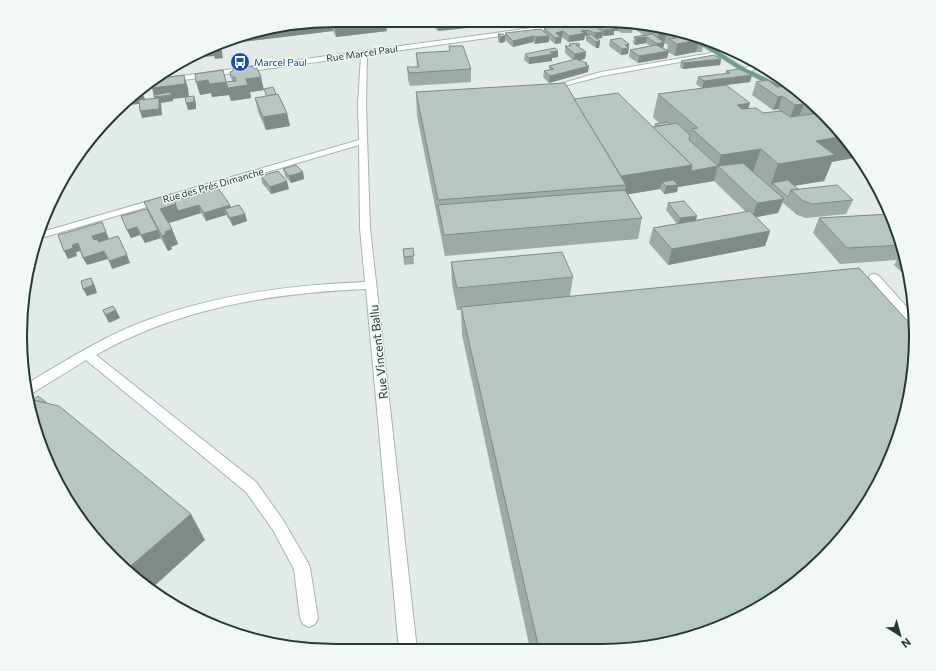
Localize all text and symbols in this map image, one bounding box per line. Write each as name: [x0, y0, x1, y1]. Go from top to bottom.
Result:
street label: Rue Marcel Paul: [325, 42, 399, 64]
bus stop icon: Marcel Paul: [229, 51, 251, 73]
place label: Marcel Paul: [254, 56, 307, 68]
street label: Rue des Prés Dimanche: [161, 165, 265, 205]
street label: Rue Vincent Ballu: [366, 304, 390, 400]
north arrow: [880, 615, 920, 655]
text: N: [899, 636, 914, 651]

